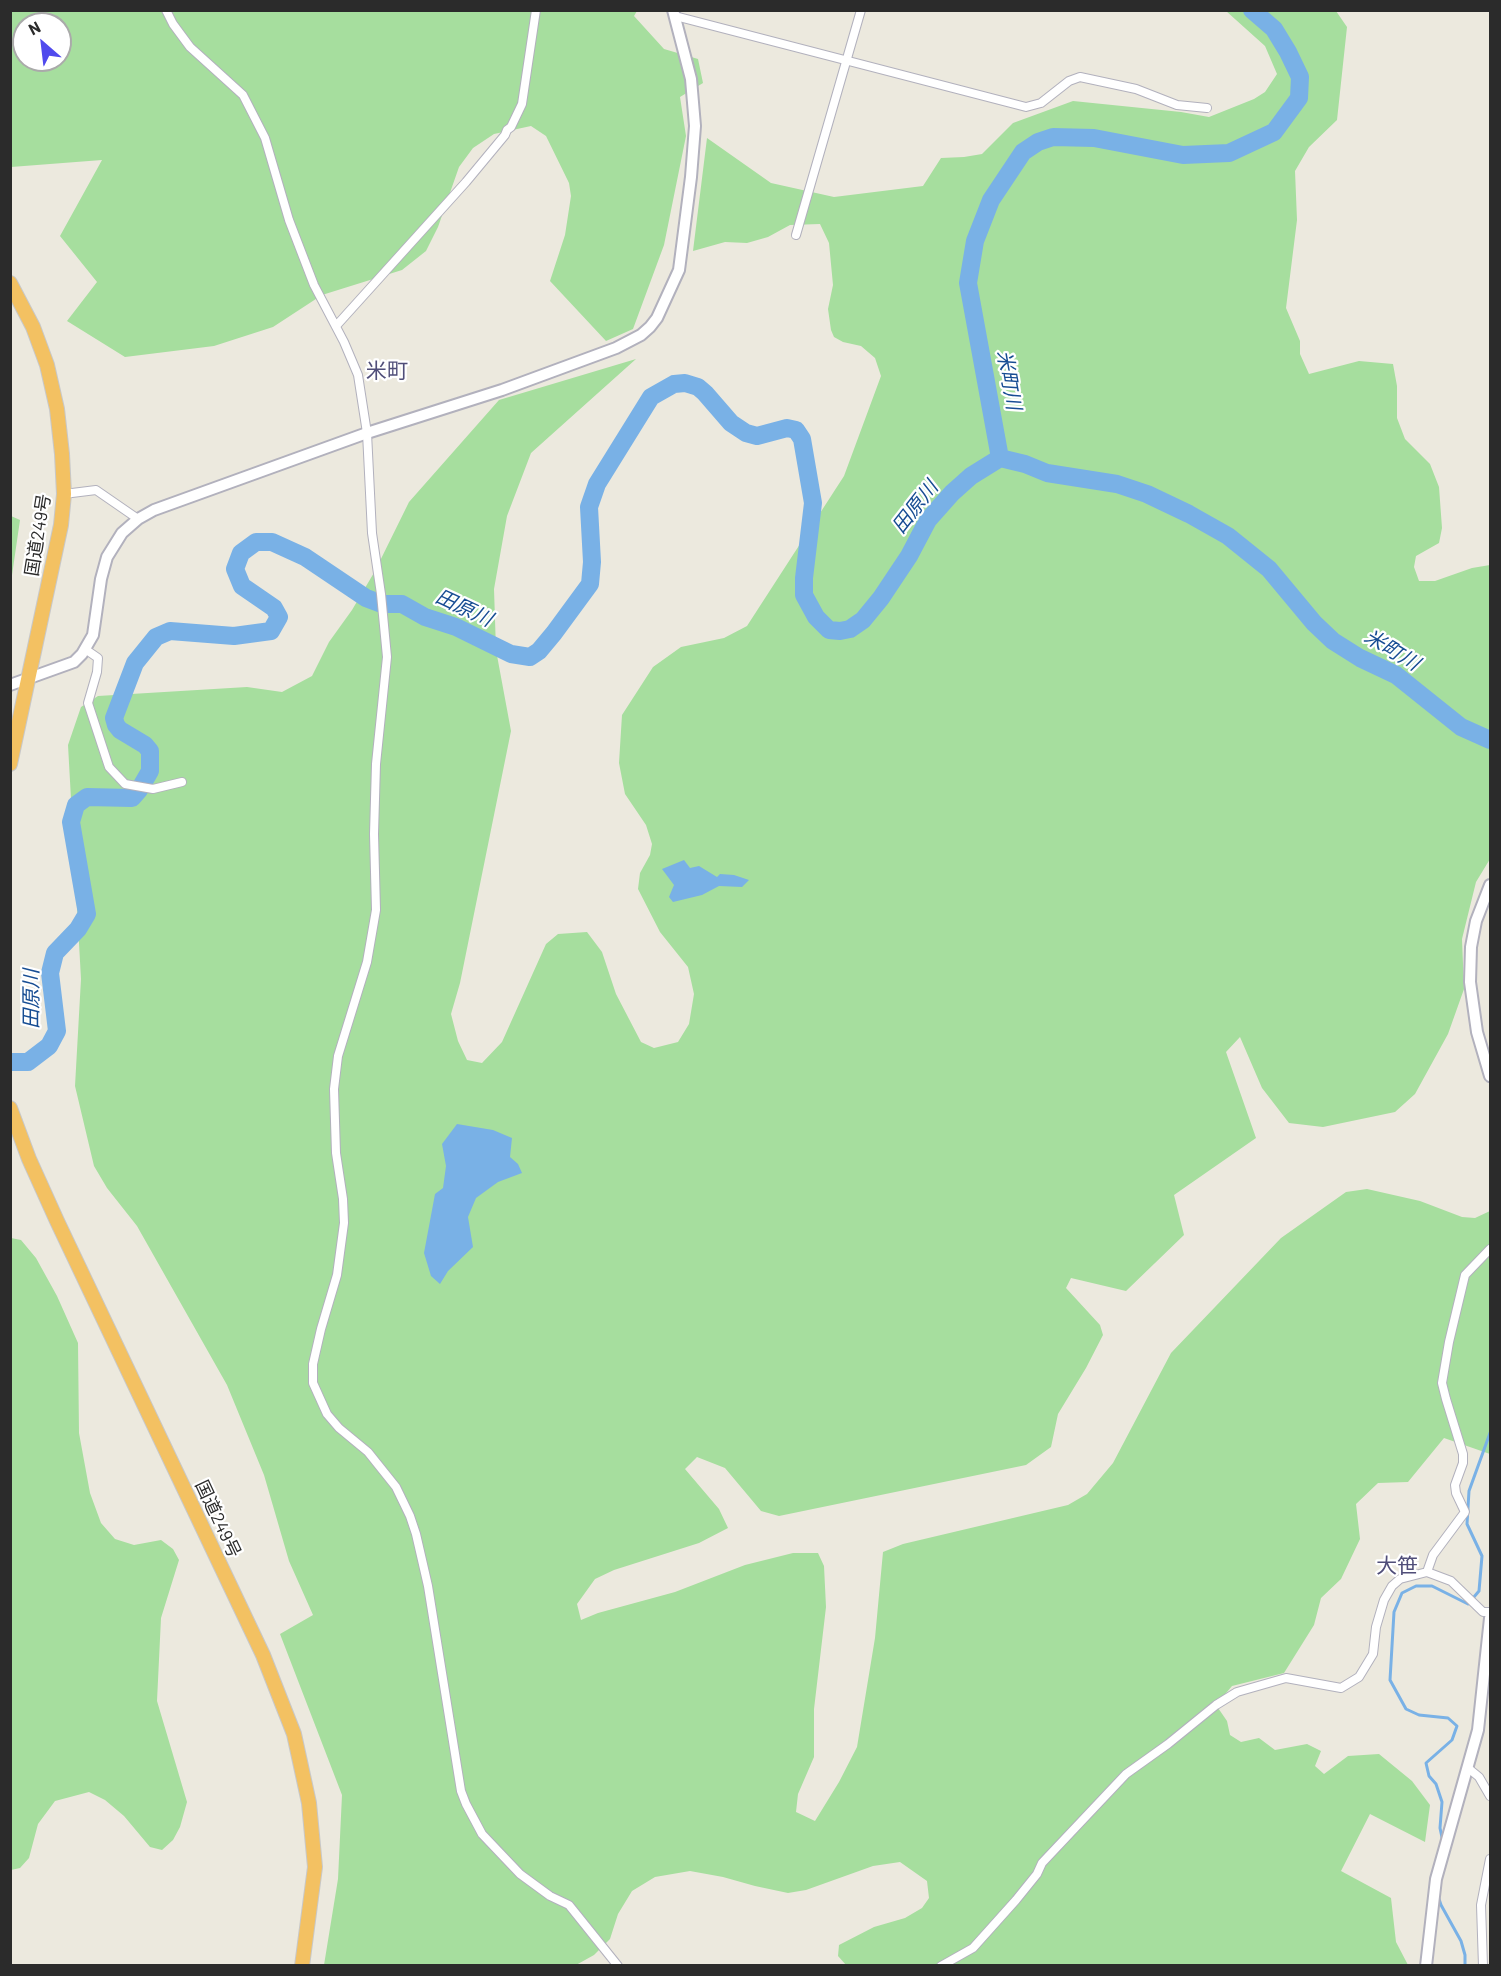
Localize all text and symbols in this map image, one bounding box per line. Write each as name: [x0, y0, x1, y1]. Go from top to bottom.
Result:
north arrow: [12, 12, 72, 72]
text: N: [25, 17, 43, 38]
water label: 米町川: [992, 348, 1026, 412]
district label: 米町: [366, 358, 408, 384]
water label: 田原川: [887, 476, 943, 538]
street label: 国道249号: [21, 492, 55, 578]
water label: 田原川: [432, 584, 496, 632]
water label: 米町川: [1360, 624, 1424, 676]
water label: 田原川: [19, 969, 43, 1029]
street label: 国道249号: [191, 1477, 245, 1561]
district label: 大笹: [1376, 1553, 1418, 1579]

